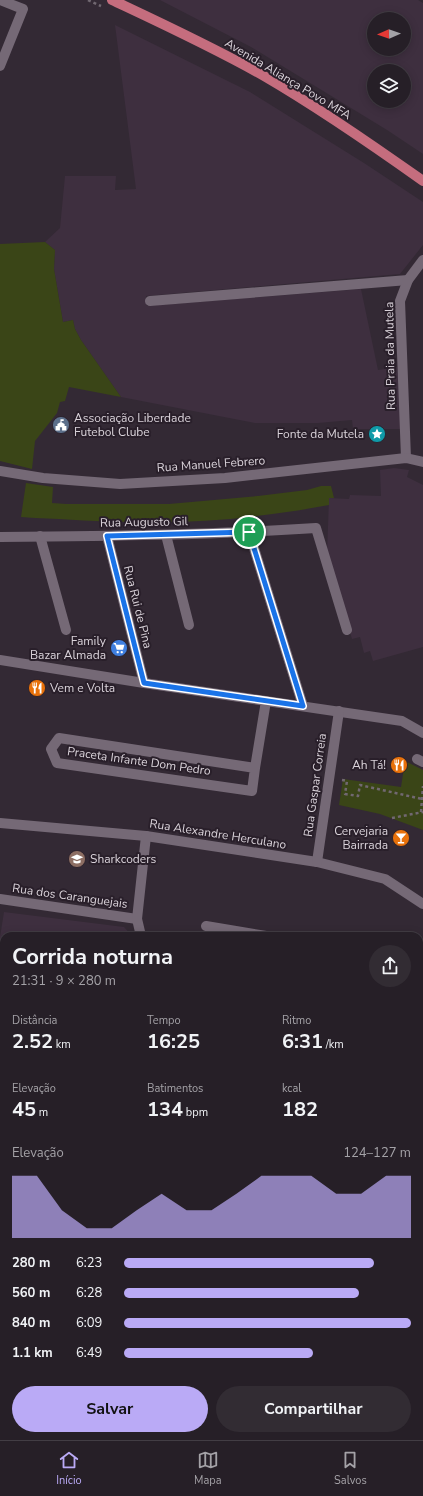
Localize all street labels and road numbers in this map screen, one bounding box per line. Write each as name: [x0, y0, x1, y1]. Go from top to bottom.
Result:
street label: Avenida Aliança Povo MFA: [222, 35, 354, 123]
street label: Rua Praia da Mutela: [381, 302, 399, 410]
street label: Rua Manuel Febrero: [156, 452, 266, 476]
street label: Rua Augusto Gil: [100, 513, 189, 531]
street label: Rua Rui de Pina: [120, 564, 156, 650]
street label: Rua Gaspar Correia: [300, 732, 330, 838]
street label: Praceta Infante Dom Pedro: [66, 743, 212, 779]
street label: Rua Alexandre Herculano: [148, 815, 288, 853]
street label: Rua dos Caranguejais: [11, 880, 129, 912]

